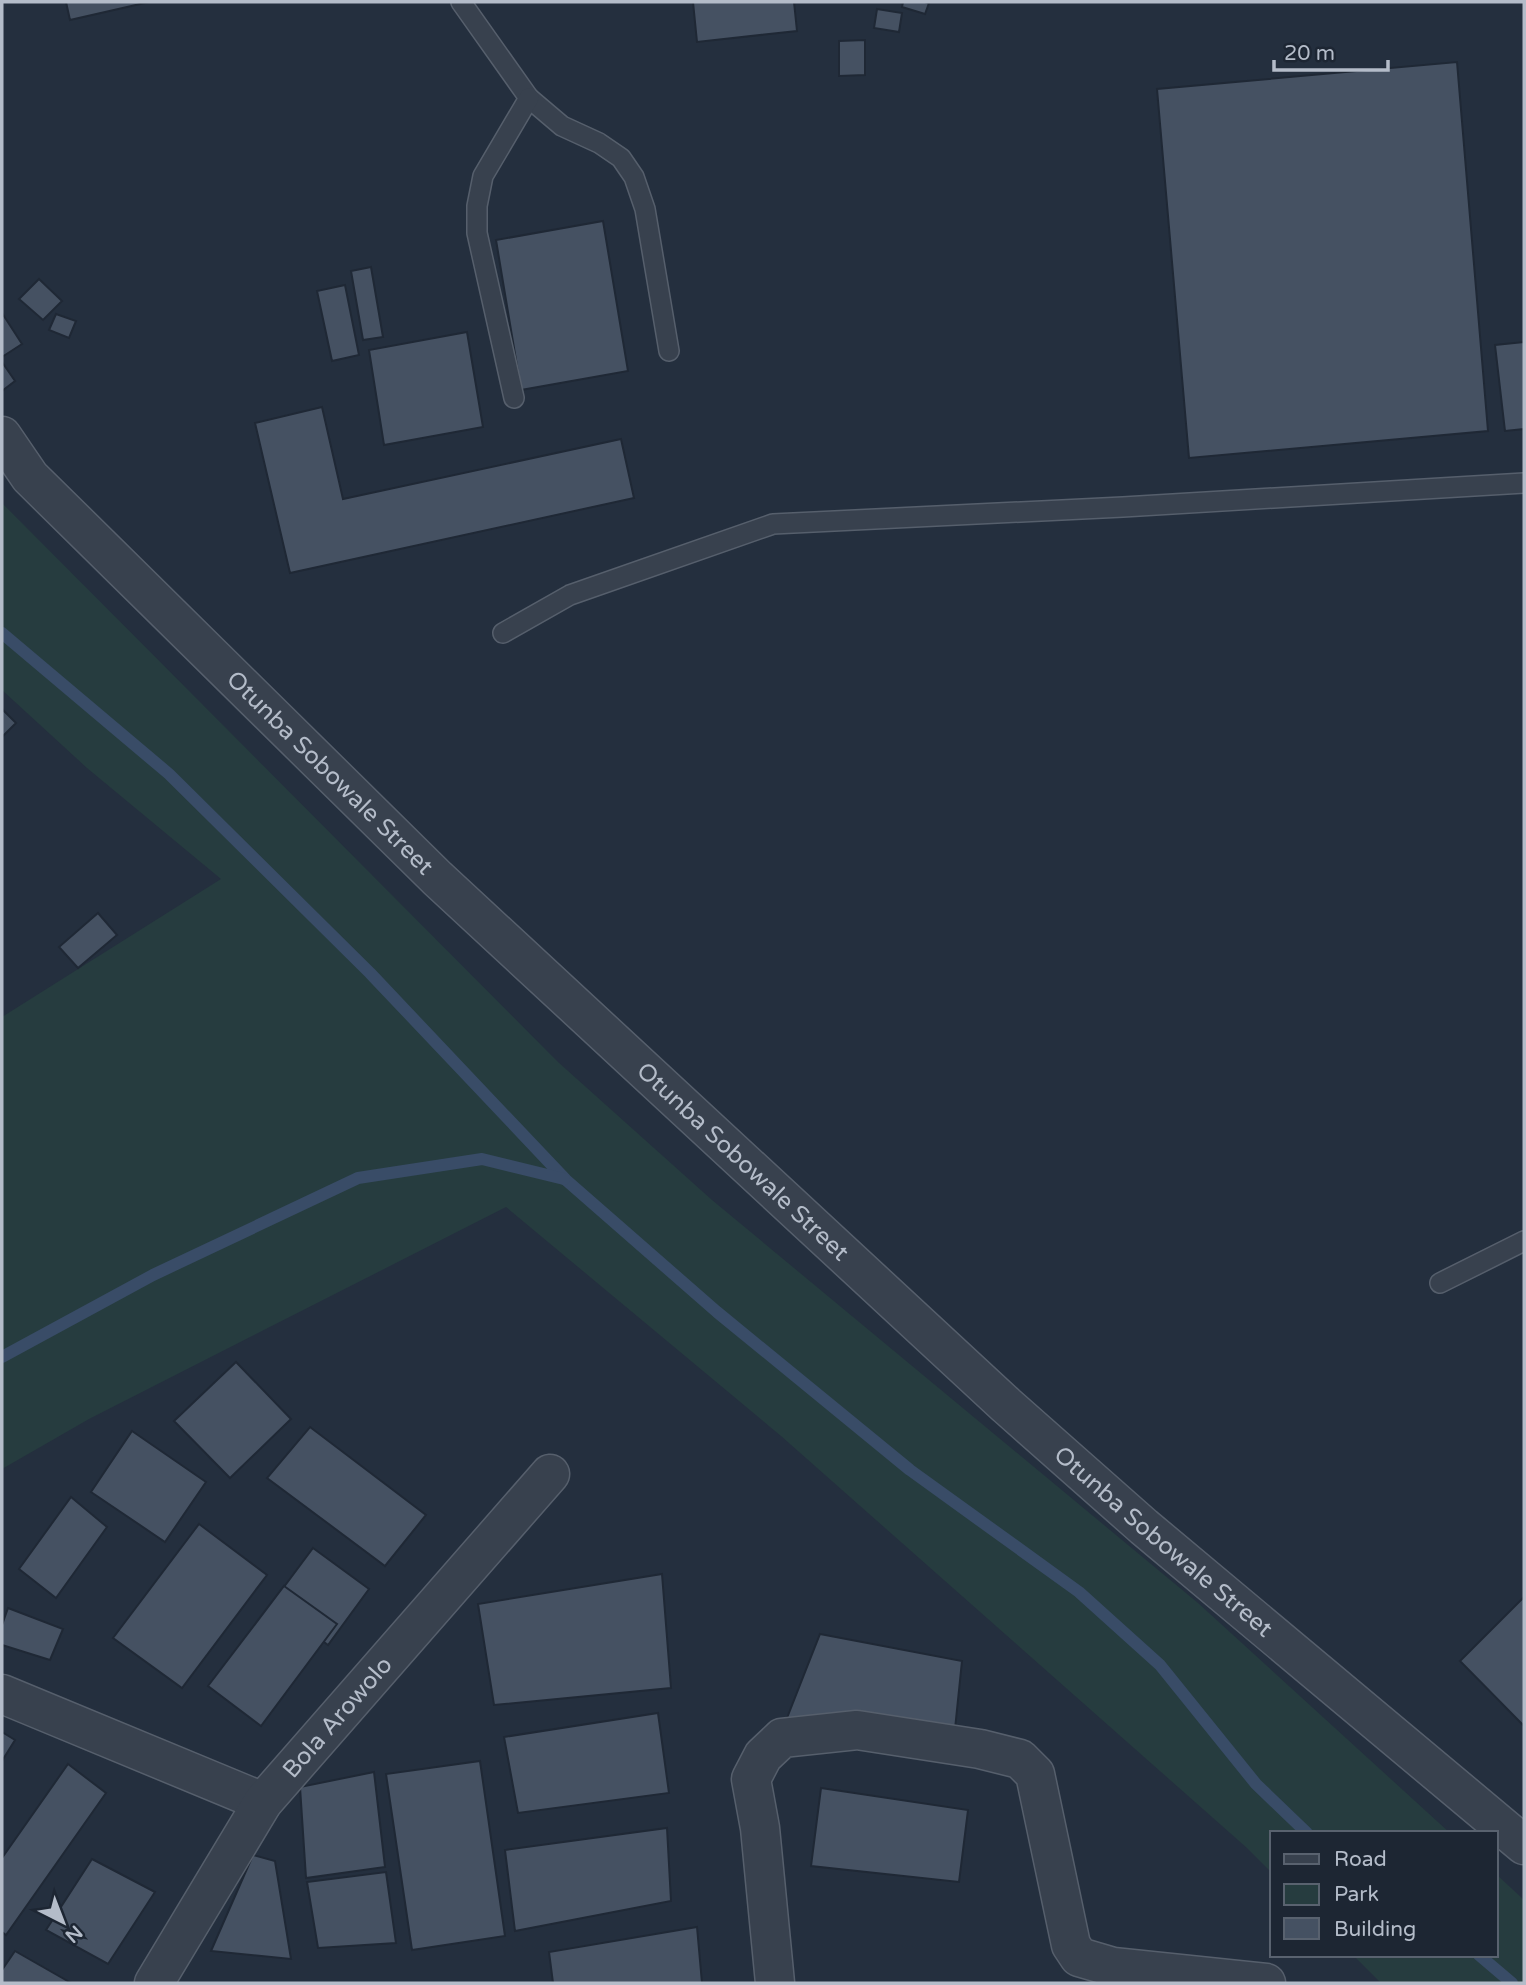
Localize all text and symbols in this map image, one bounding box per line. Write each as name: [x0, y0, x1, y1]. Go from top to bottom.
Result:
scale bar: [1274, 28, 1388, 72]
text: 20 m: [1284, 41, 1335, 66]
street label: Otunba Sobowale Street: [221, 665, 440, 881]
street label: Otunba Sobowale Street: [631, 1056, 855, 1267]
street label: Otunba Sobowale Street: [1048, 1440, 1279, 1643]
street label: Bola Arowolo: [276, 1650, 398, 1784]
legend: [1270, 1831, 1498, 1957]
text: Road: [1334, 1847, 1387, 1872]
text: Park: [1334, 1882, 1379, 1907]
north arrow: [28, 1887, 98, 1957]
text: Building: [1334, 1917, 1416, 1942]
text: N: [61, 1921, 87, 1947]

